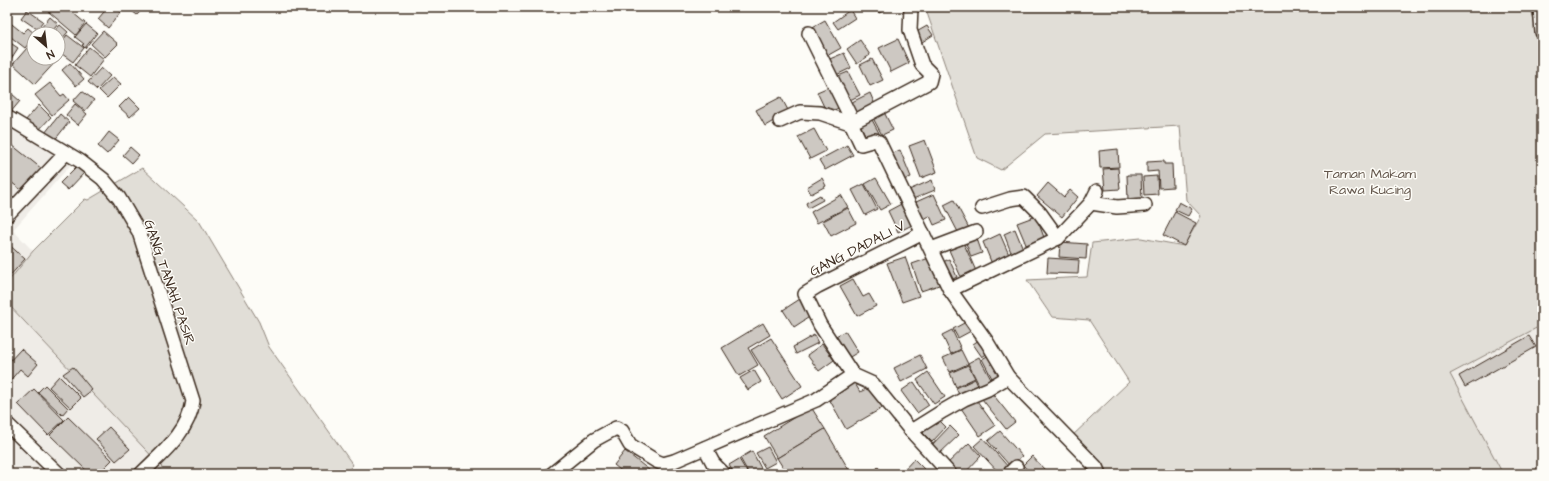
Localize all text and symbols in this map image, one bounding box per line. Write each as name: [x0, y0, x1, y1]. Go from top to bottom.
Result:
north arrow: [26, 26, 66, 66]
text: N: [44, 46, 57, 63]
park label: Taman Makam Rawa Kucing: [1324, 164, 1416, 200]
street label: GANG DADALI V: [806, 216, 909, 282]
street label: GANG TANAH PASIR: [138, 217, 200, 348]

